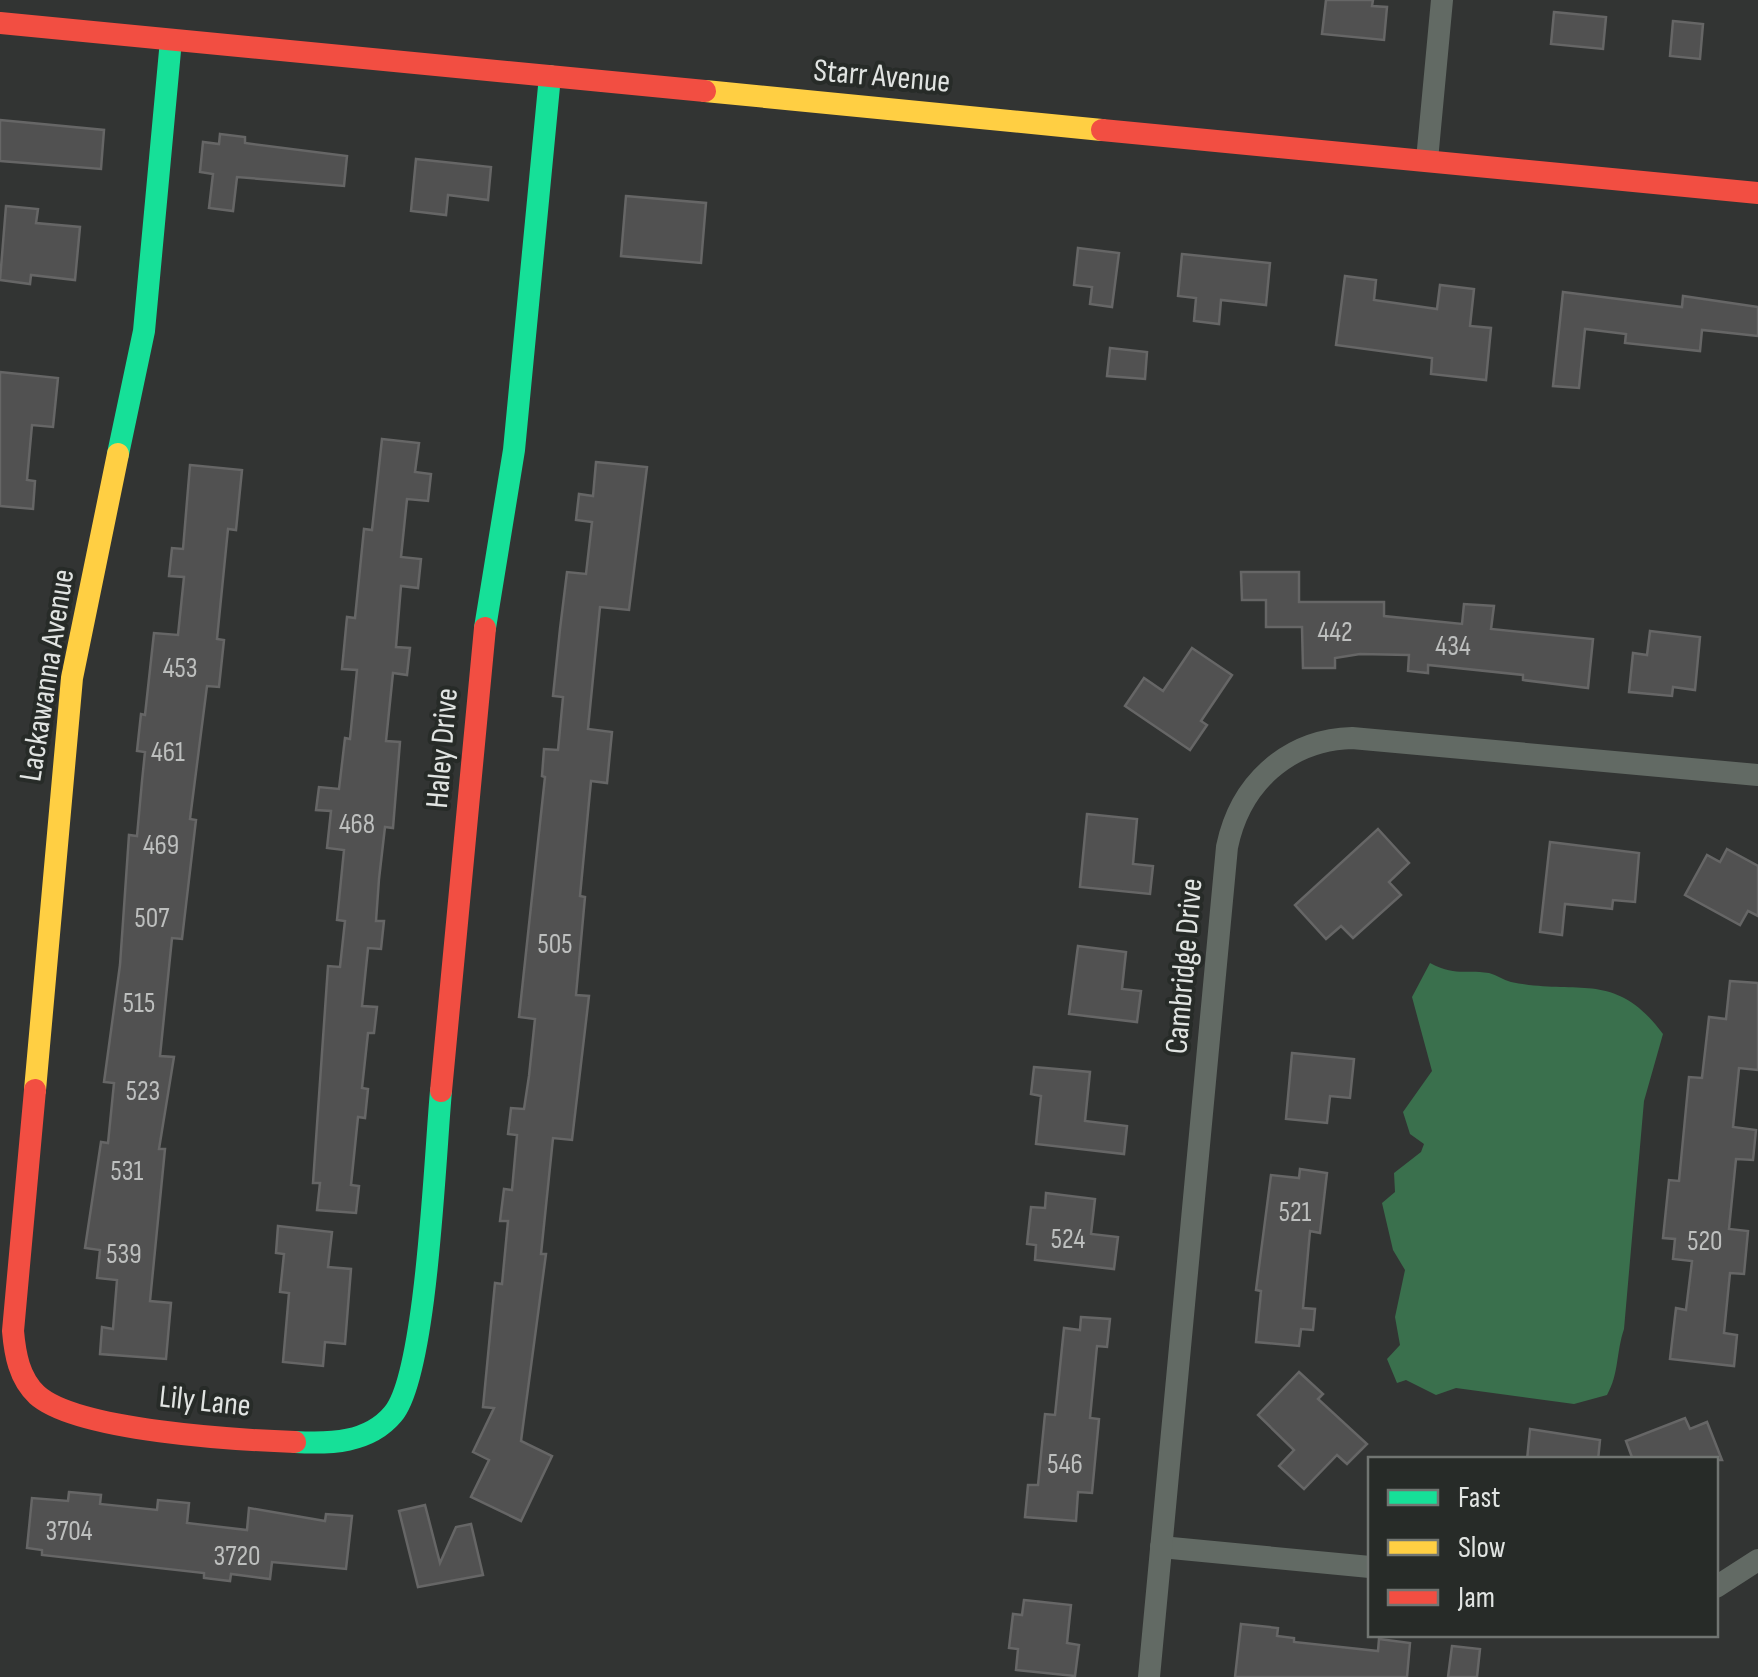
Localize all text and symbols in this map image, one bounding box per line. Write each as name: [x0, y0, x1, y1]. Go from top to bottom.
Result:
street label: Starr Avenue: [812, 51, 952, 102]
street label: Lackawanna Avenue: [11, 566, 83, 784]
house number: 442: [1317, 616, 1353, 649]
house number: 434: [1435, 630, 1471, 663]
house number: 453: [163, 652, 197, 685]
street label: Haley Drive: [418, 686, 467, 810]
house number: 461: [151, 736, 185, 769]
house number: 468: [339, 808, 375, 841]
house number: 469: [143, 829, 179, 862]
street label: Cambridge Drive: [1157, 877, 1212, 1056]
house number: 507: [135, 902, 169, 935]
house number: 505: [538, 928, 572, 961]
house number: 515: [123, 987, 155, 1020]
house number: 523: [126, 1075, 160, 1108]
house number: 531: [111, 1155, 144, 1188]
house number: 521: [1279, 1196, 1312, 1229]
house number: 524: [1051, 1223, 1085, 1256]
house number: 520: [1687, 1225, 1723, 1258]
house number: 539: [106, 1238, 142, 1271]
street label: Lily Lane: [157, 1377, 253, 1426]
house number: 546: [1047, 1448, 1083, 1481]
legend: [1368, 1457, 1718, 1637]
text: Fast: [1458, 1480, 1500, 1516]
house number: 3704: [45, 1515, 93, 1548]
text: Slow: [1458, 1530, 1506, 1566]
house number: 3720: [214, 1540, 260, 1573]
text: Jam: [1457, 1580, 1495, 1616]

